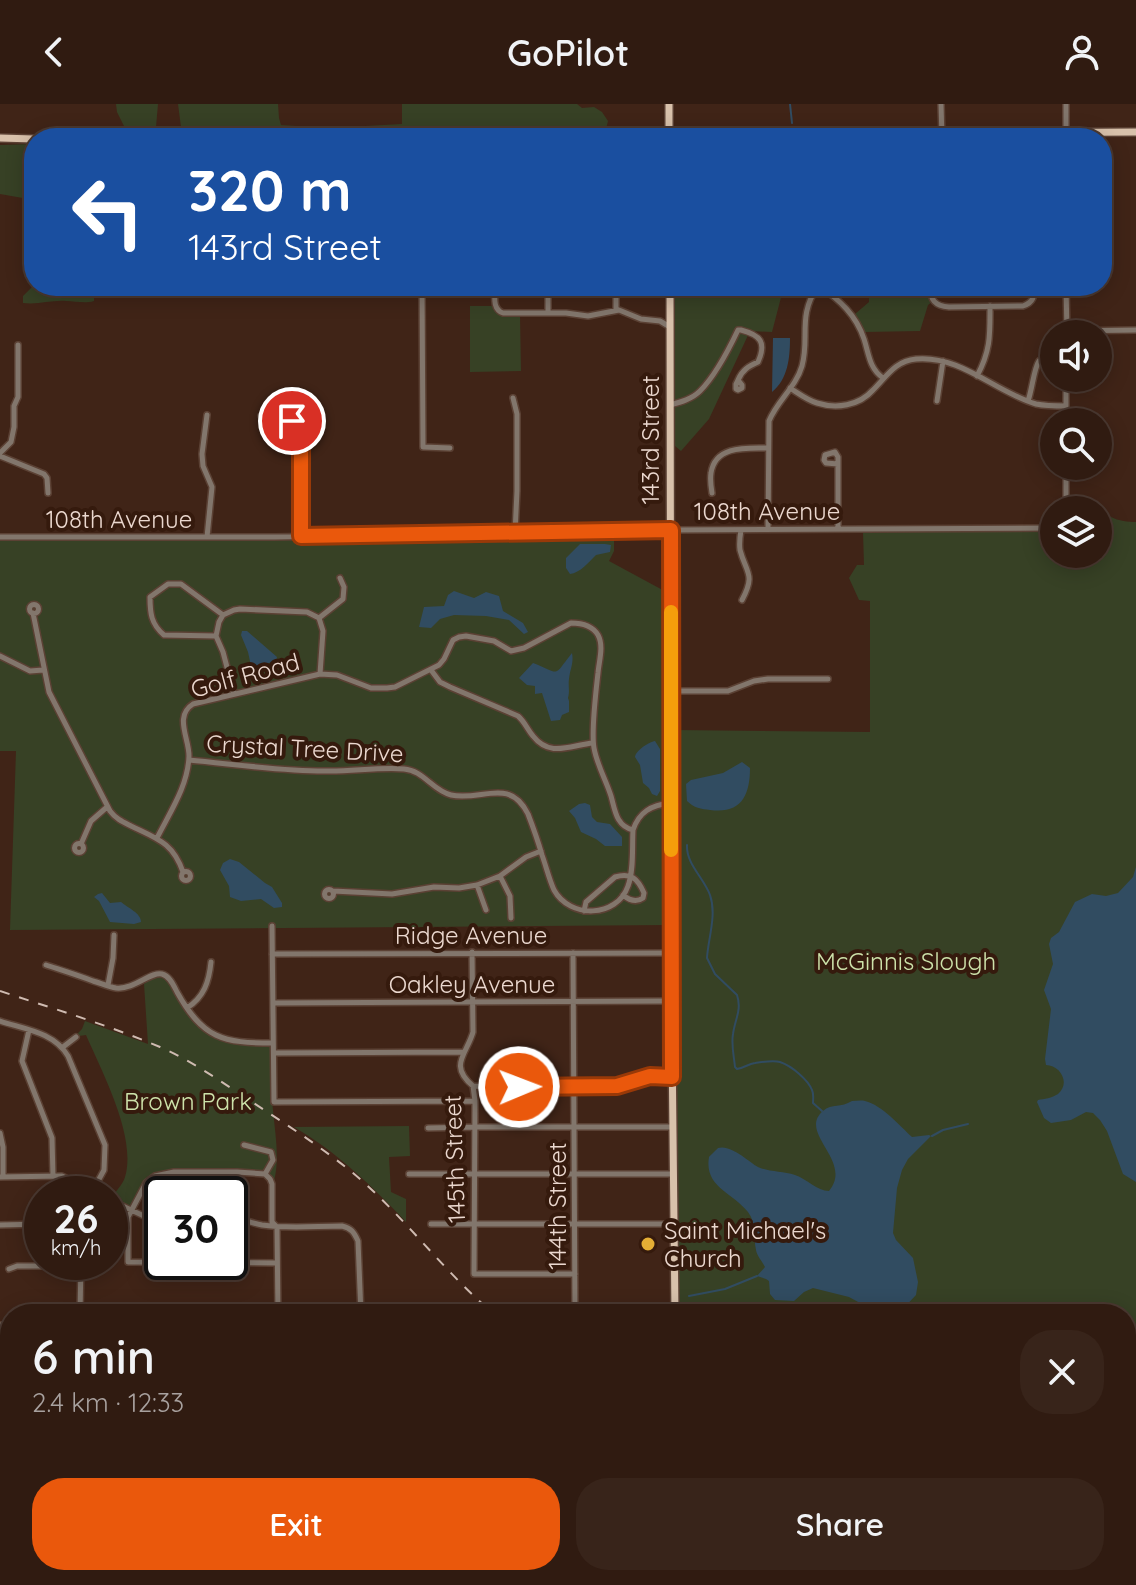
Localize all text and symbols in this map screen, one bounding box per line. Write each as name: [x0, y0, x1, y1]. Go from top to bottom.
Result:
icon: back: [32, 30, 76, 74]
text: GoPilot: [507, 30, 629, 75]
icon: person: [1060, 30, 1104, 74]
text: 320 m: [188, 155, 352, 225]
icon: left: [56, 160, 160, 264]
text: 143rd Street: [188, 224, 382, 269]
map controls: [1040, 320, 1112, 568]
button: sound: [1040, 320, 1112, 392]
street label: 143rd Street: [635, 375, 665, 505]
pin: [258, 387, 326, 455]
icon: arrive: [270, 399, 314, 443]
button: search: [1040, 408, 1112, 480]
street label: 108th Avenue: [694, 496, 840, 526]
button: layers: [1040, 496, 1112, 568]
street label: 108th Avenue: [46, 504, 192, 534]
street label: Golf Road: [187, 646, 303, 704]
street label: Crystal Tree Drive: [206, 728, 404, 768]
street label: Ridge Avenue: [395, 920, 547, 950]
park label: McGinnis Slough: [816, 946, 996, 976]
street label: Oakley Avenue: [389, 969, 555, 999]
position arrow: [477, 1045, 561, 1129]
park label: Brown Park: [124, 1086, 252, 1116]
street label: 145th Street: [437, 1094, 471, 1224]
street label: 144th Street: [542, 1142, 572, 1270]
speed limit sign: 30: [144, 1176, 248, 1280]
text: 26: [54, 1193, 98, 1243]
place label: Saint Michael's Church: [664, 1215, 826, 1273]
text: km/h: [51, 1235, 101, 1260]
marker: Saint Michael's Church: [639, 1235, 657, 1253]
text: 6 min: [32, 1326, 155, 1386]
button: close: [1020, 1330, 1104, 1414]
text: 2.4 km · 12:33: [32, 1386, 184, 1419]
button: Exit: [32, 1478, 560, 1570]
button: Share: [576, 1478, 1104, 1570]

